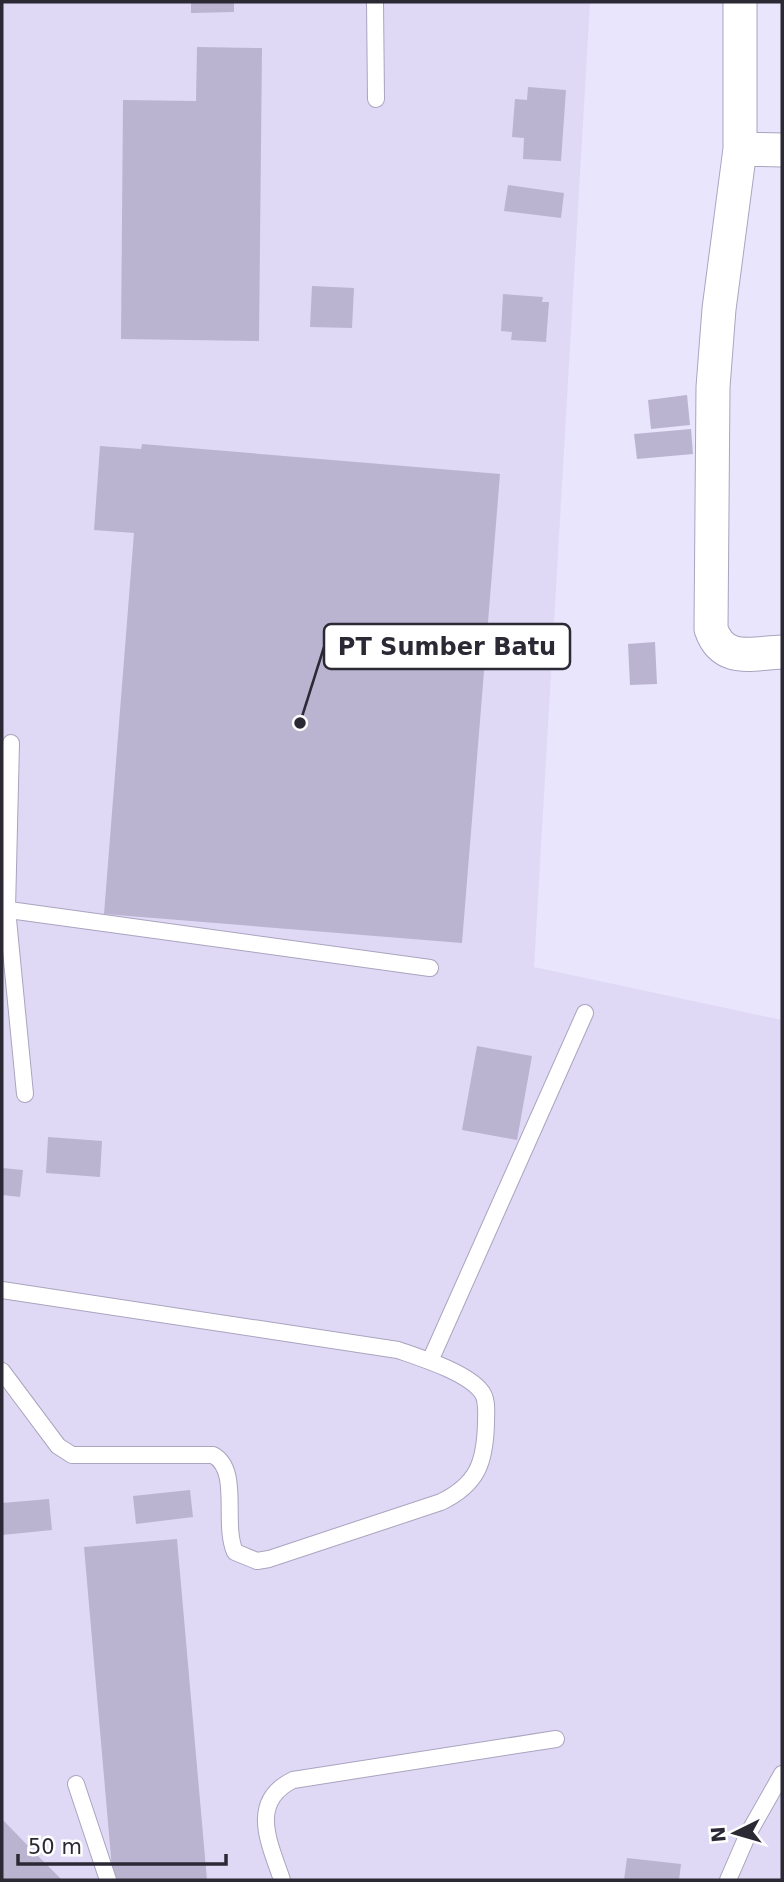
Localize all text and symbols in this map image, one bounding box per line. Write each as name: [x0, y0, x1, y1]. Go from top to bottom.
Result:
callout: PT Sumber Batu: [324, 624, 570, 669]
text: PT Sumber Batu: [338, 633, 556, 661]
north arrow: [700, 1798, 770, 1868]
scale bar: [18, 1822, 226, 1866]
text: N: [706, 1826, 730, 1843]
text: 50 m: [28, 1835, 82, 1859]

